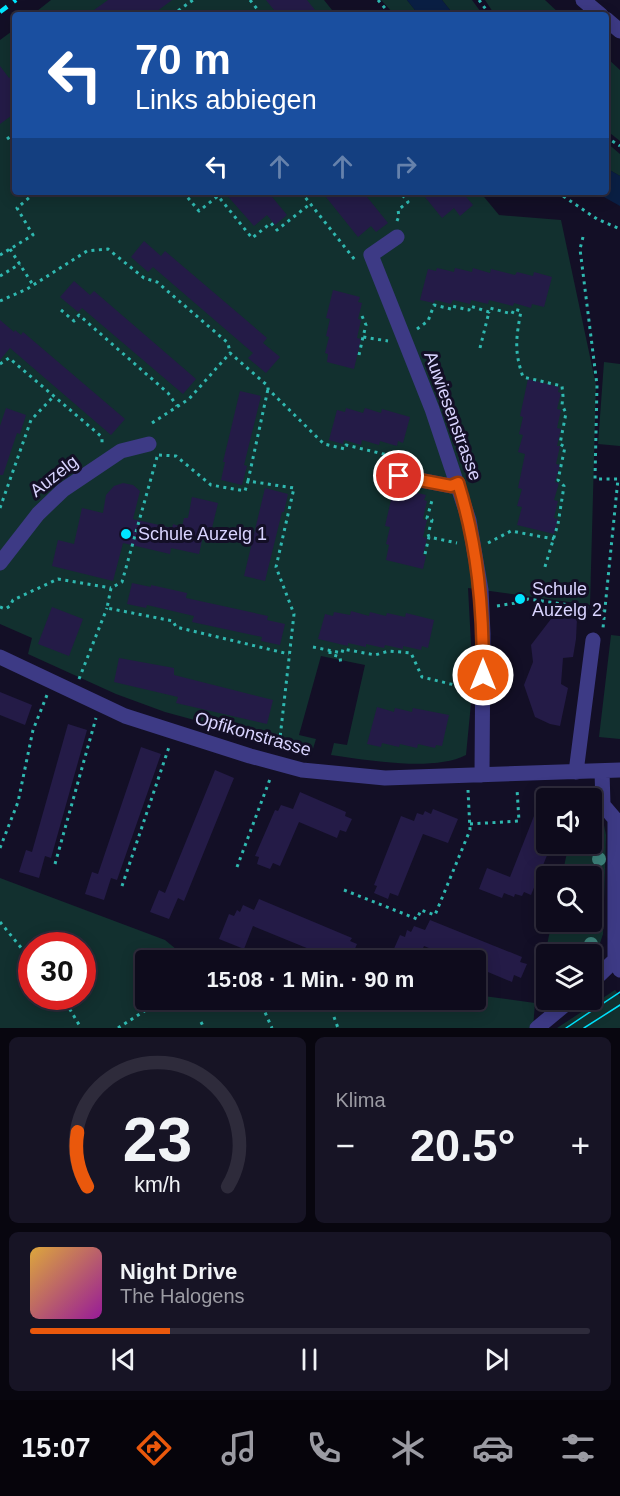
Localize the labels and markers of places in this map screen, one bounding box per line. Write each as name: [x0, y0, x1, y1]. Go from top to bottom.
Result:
pin: [373, 450, 424, 501]
place label: Schule Auzelg 1: [138, 524, 267, 544]
marker: Schule Auzelg 1: [119, 527, 133, 541]
place label: Schule Auzelg 2: [532, 579, 602, 620]
marker: Schule Auzelg 2: [513, 592, 527, 606]

